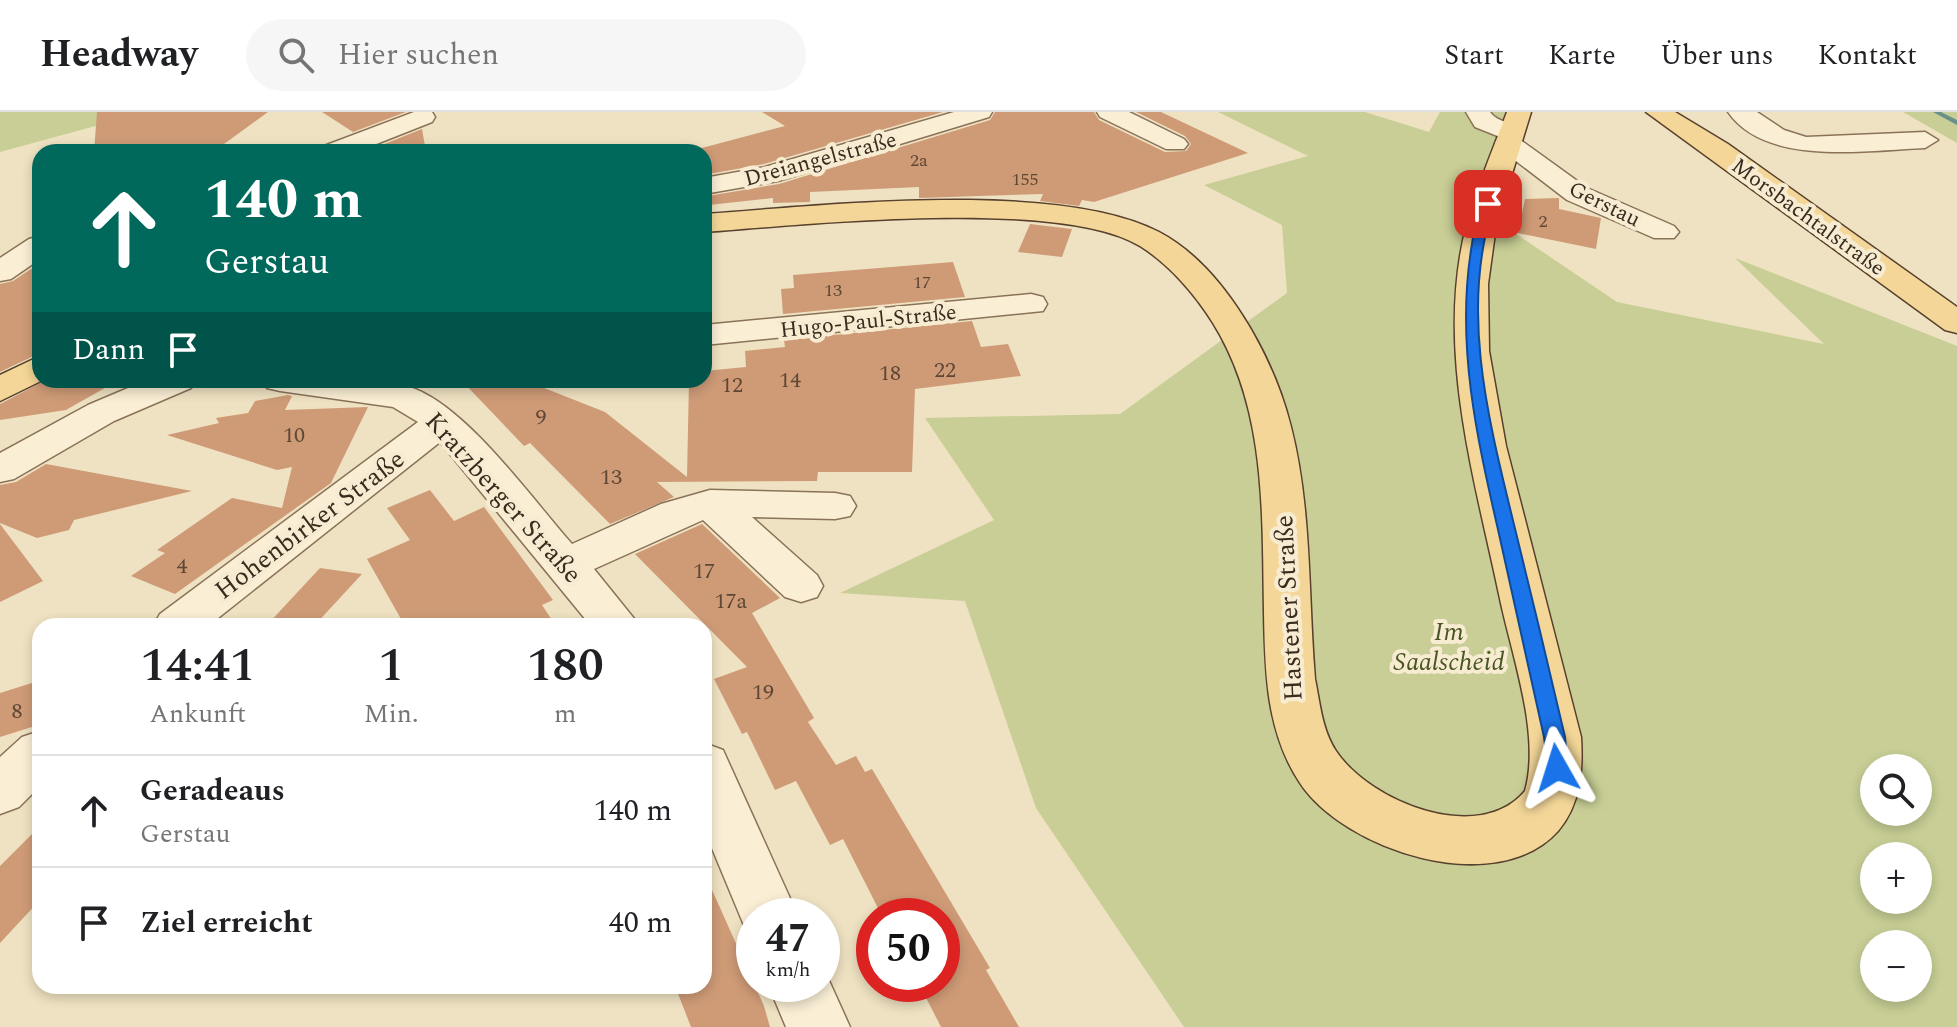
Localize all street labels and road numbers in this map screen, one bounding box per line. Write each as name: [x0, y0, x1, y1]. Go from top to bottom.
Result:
street label: Dreiangelstraße: [740, 123, 900, 196]
street label: Morsbachtalstraße: [1724, 150, 1892, 284]
street label: Gerstau: [1563, 173, 1646, 236]
street label: Hugo-Paul-Straße: [778, 296, 958, 347]
street label: Kratzberger Straße: [415, 403, 592, 593]
street label: Hohenbirker Straße: [206, 440, 413, 610]
street label: Hastener Straße: [1264, 514, 1314, 702]

